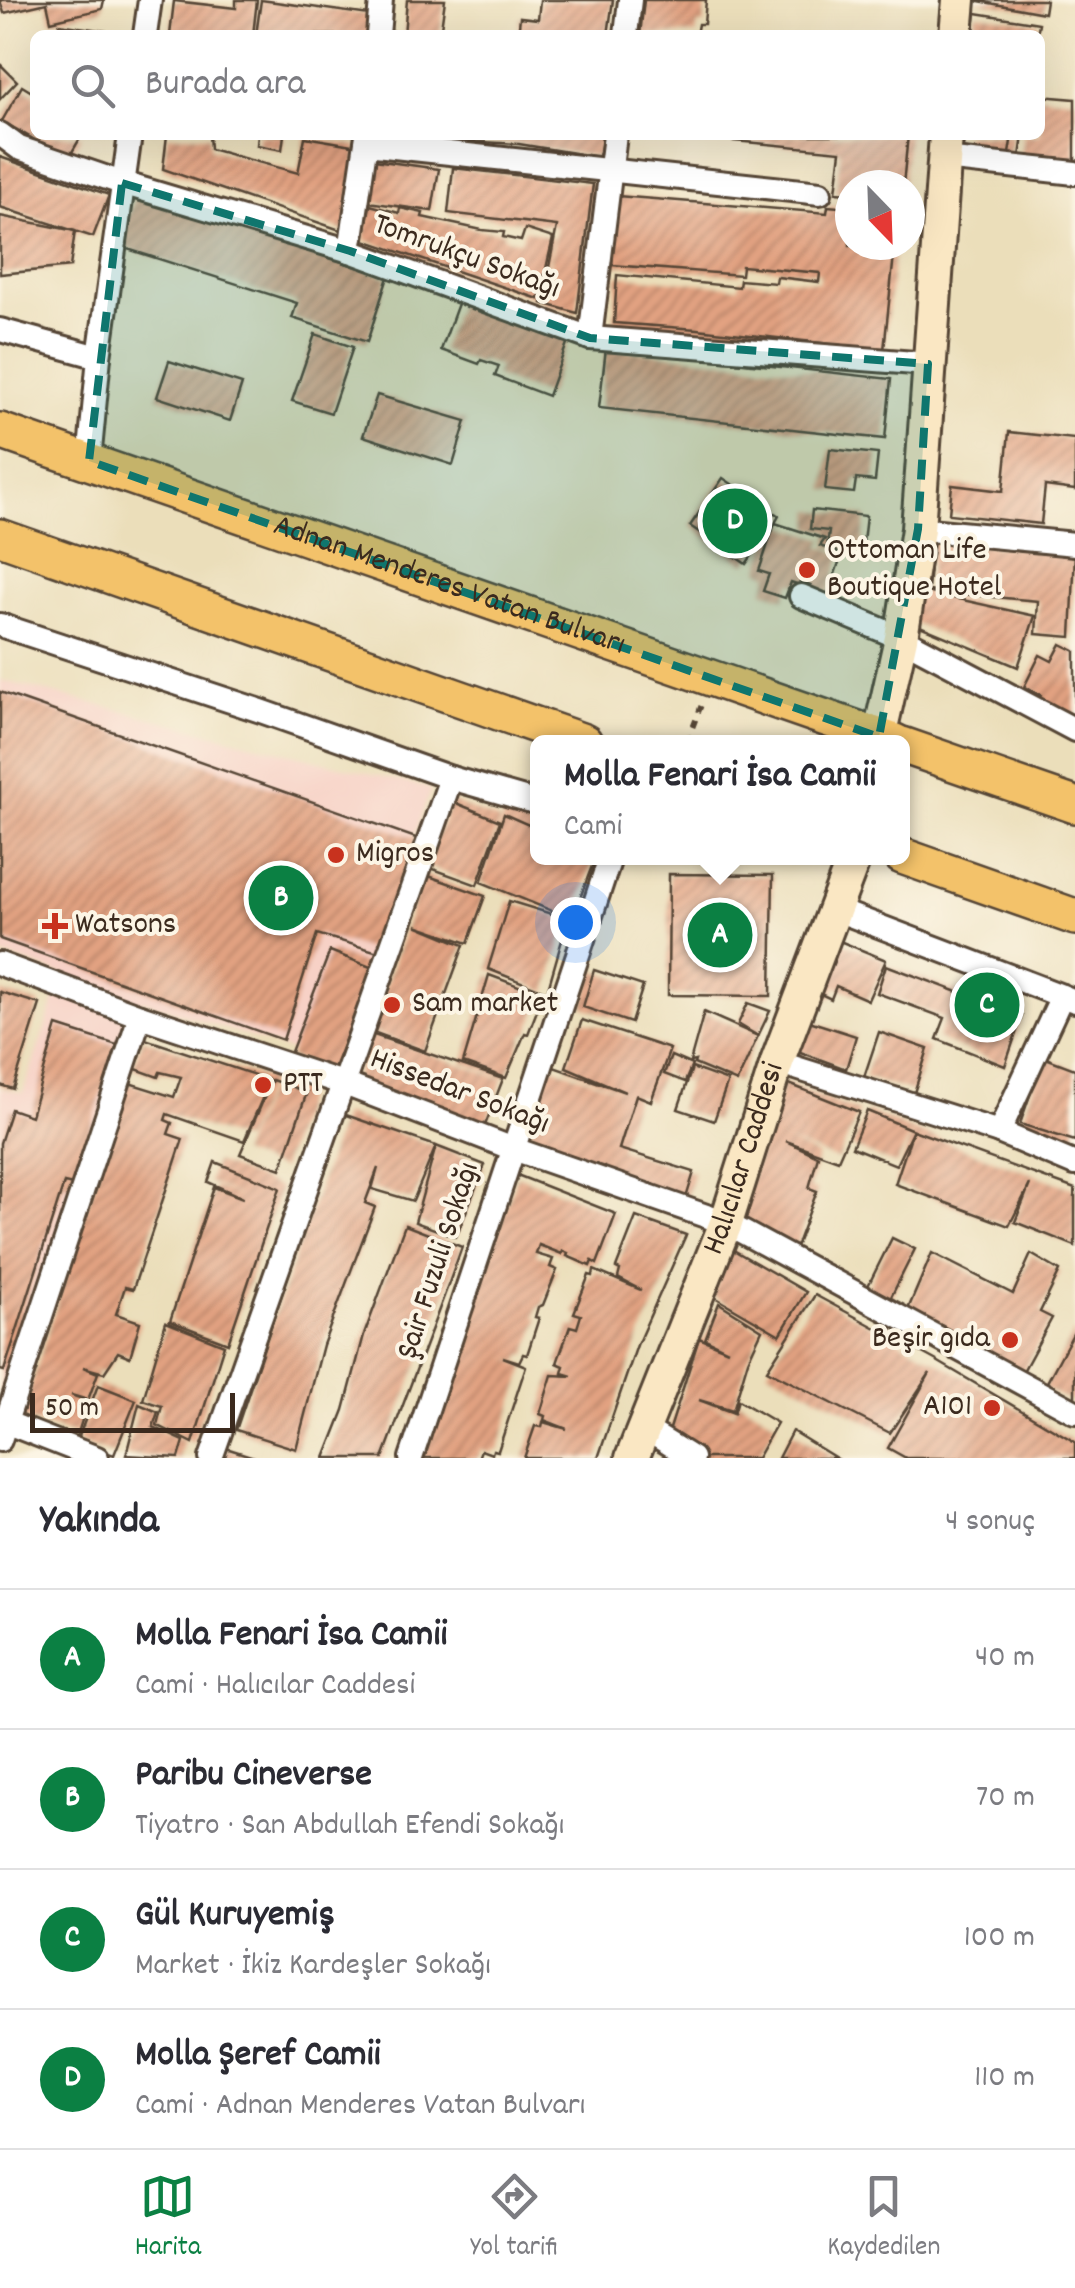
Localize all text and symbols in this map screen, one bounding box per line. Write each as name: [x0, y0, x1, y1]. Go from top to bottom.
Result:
search box: [30, 30, 1045, 140]
icon: search: [65, 58, 120, 113]
text: Burada ara: [145, 58, 305, 113]
north arrow: [835, 170, 925, 260]
street label: Tomrukçu Sokağı: [366, 203, 566, 313]
pin: D: [702, 484, 768, 558]
street label: Adnan Menderes Vatan Bulvarı: [266, 504, 631, 669]
place label: Ottoman Life Boutique Hotel: [827, 529, 1002, 612]
marker: Ottoman Life Boutique Hotel: [796, 559, 818, 581]
popup: [530, 735, 910, 865]
text: Molla Fenari İsa Camii: [564, 750, 876, 805]
text: Cami: [564, 805, 622, 851]
place label: Migros: [356, 832, 434, 878]
marker: Migros: [325, 844, 347, 866]
pin: B: [248, 860, 314, 936]
your location: [550, 897, 601, 948]
pin: A: [688, 898, 752, 972]
place label: Watsons: [75, 903, 176, 949]
marker: Watsons: [44, 915, 66, 937]
pin: C: [954, 968, 1020, 1042]
place label: Sam market: [412, 982, 558, 1028]
marker: Sam market: [381, 994, 403, 1016]
street label: Hissedar Sokağı: [363, 1038, 555, 1148]
street label: Halıcılar Caddesi: [692, 1057, 798, 1262]
place label: PTT: [283, 1062, 323, 1108]
marker: PTT: [252, 1074, 274, 1096]
street label: Şair Fuzuli Sokağı: [387, 1157, 493, 1365]
place label: Beşir gıda: [872, 1317, 991, 1363]
marker: Beşir gıda: [999, 1329, 1021, 1351]
place label: A101: [923, 1385, 972, 1431]
scale bar: [30, 1388, 235, 1432]
text: 50 m: [45, 1390, 99, 1430]
marker: A101: [981, 1397, 1003, 1419]
text: Yakında: [40, 1493, 159, 1553]
text: 4 sonuç: [945, 1500, 1035, 1546]
text: Molla Fenari İsa Camii: [135, 1609, 447, 1664]
text: A: [64, 1636, 81, 1682]
text: 40 m: [975, 1636, 1035, 1682]
text: Cami · Halıcılar Caddesi: [135, 1664, 415, 1710]
text: Paribu Cineverse: [135, 1749, 372, 1804]
text: B: [65, 1776, 80, 1822]
text: 70 m: [976, 1776, 1035, 1822]
text: Tiyatro · San Abdullah Efendi Sokağı: [135, 1804, 564, 1850]
text: Gül Kuruyemiş: [135, 1889, 334, 1944]
text: C: [65, 1916, 80, 1962]
text: 100 m: [964, 1916, 1035, 1962]
text: Market · İkiz Kardeşler Sokağı: [135, 1944, 491, 1990]
text: Molla Şeref Camii: [135, 2029, 381, 2084]
text: D: [64, 2056, 81, 2102]
text: 110 m: [974, 2056, 1035, 2102]
text: Cami · Adnan Menderes Vatan Bulvarı: [135, 2084, 586, 2130]
tab: Harita: [135, 2169, 201, 2269]
tab: Yol tarifi: [470, 2169, 558, 2269]
tab: Kaydedilen: [827, 2169, 940, 2269]

